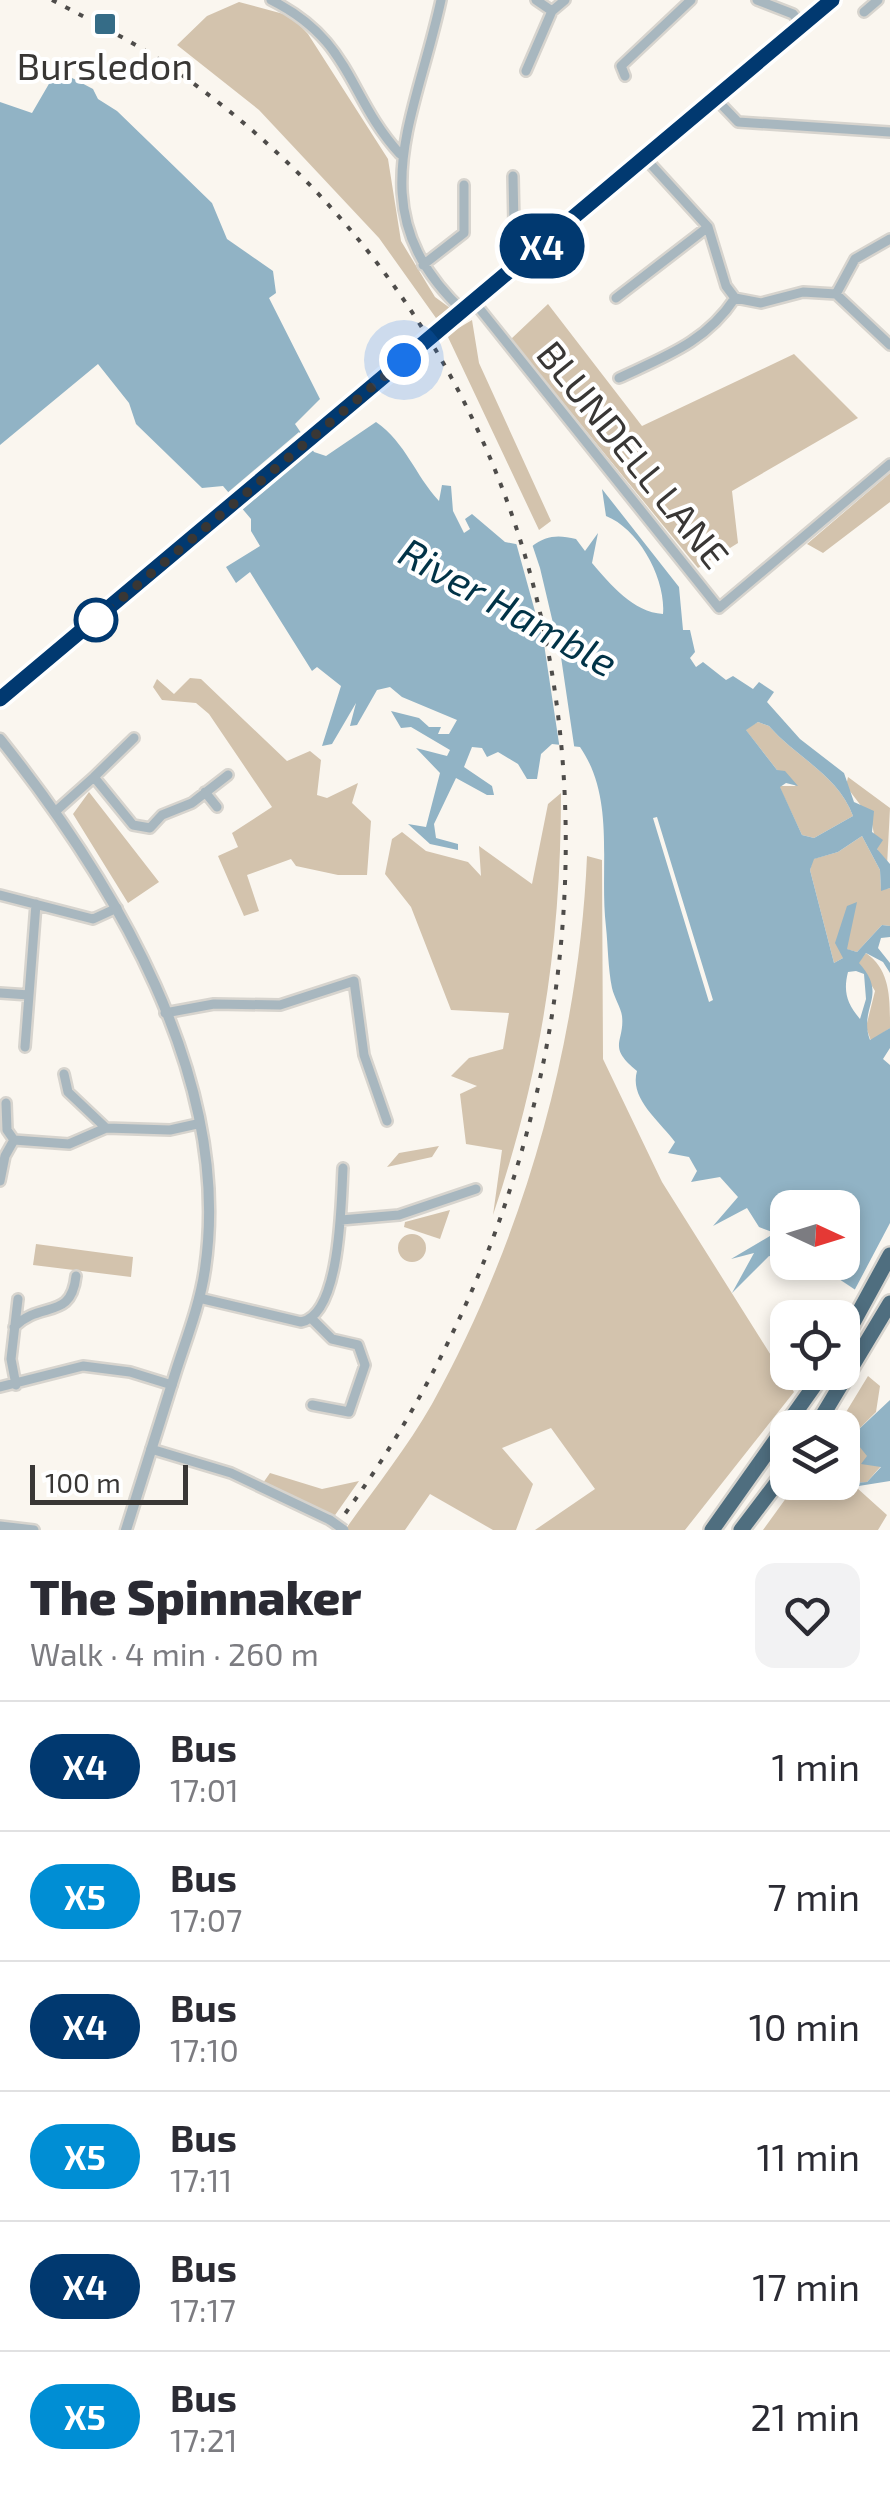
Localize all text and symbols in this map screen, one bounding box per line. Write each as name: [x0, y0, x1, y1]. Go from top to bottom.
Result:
marker: Bursledon: [92, 11, 118, 37]
place label: Bursledon: [17, 42, 193, 88]
line badge: X4: [497, 214, 587, 278]
text: X4: [520, 225, 564, 267]
street label: BLUNDELL LANE: [528, 331, 740, 577]
your location: [379, 335, 429, 385]
water label: River Hamble: [392, 526, 626, 686]
unlabelled marker: [75, 599, 117, 641]
north arrow: [770, 1190, 860, 1280]
map controls: [770, 1190, 860, 1500]
button: locate: [770, 1300, 860, 1390]
button: layers: [770, 1410, 860, 1500]
scale bar: [30, 1460, 188, 1504]
text: 100 m: [45, 1465, 121, 1499]
button: heart: [755, 1563, 860, 1668]
text: The Spinnaker: [30, 1567, 361, 1625]
text: Walk · 4 min · 260 m: [30, 1634, 319, 1672]
text: Bus: [170, 1724, 237, 1770]
text: 1 min: [772, 1743, 860, 1789]
text: X4: [63, 1745, 107, 1787]
text: 17:01: [170, 1770, 239, 1808]
text: Bus: [170, 1854, 237, 1900]
text: 7 min: [767, 1873, 860, 1919]
text: X5: [64, 1875, 106, 1917]
text: 17:07: [170, 1900, 242, 1938]
text: Bus: [170, 1984, 237, 2030]
text: 10 min: [749, 2003, 860, 2049]
text: X4: [63, 2005, 107, 2047]
text: 17:10: [170, 2030, 239, 2068]
text: Bus: [170, 2114, 237, 2160]
text: 11 min: [756, 2133, 860, 2179]
text: X5: [64, 2135, 106, 2177]
text: 17:11: [170, 2160, 232, 2198]
text: Bus: [170, 2244, 237, 2290]
text: 17 min: [752, 2263, 860, 2309]
text: X4: [63, 2265, 107, 2307]
text: 17:17: [170, 2290, 236, 2328]
text: Bus: [170, 2374, 237, 2420]
text: 21 min: [750, 2393, 860, 2439]
text: X5: [64, 2395, 106, 2437]
text: 17:21: [170, 2420, 237, 2458]

